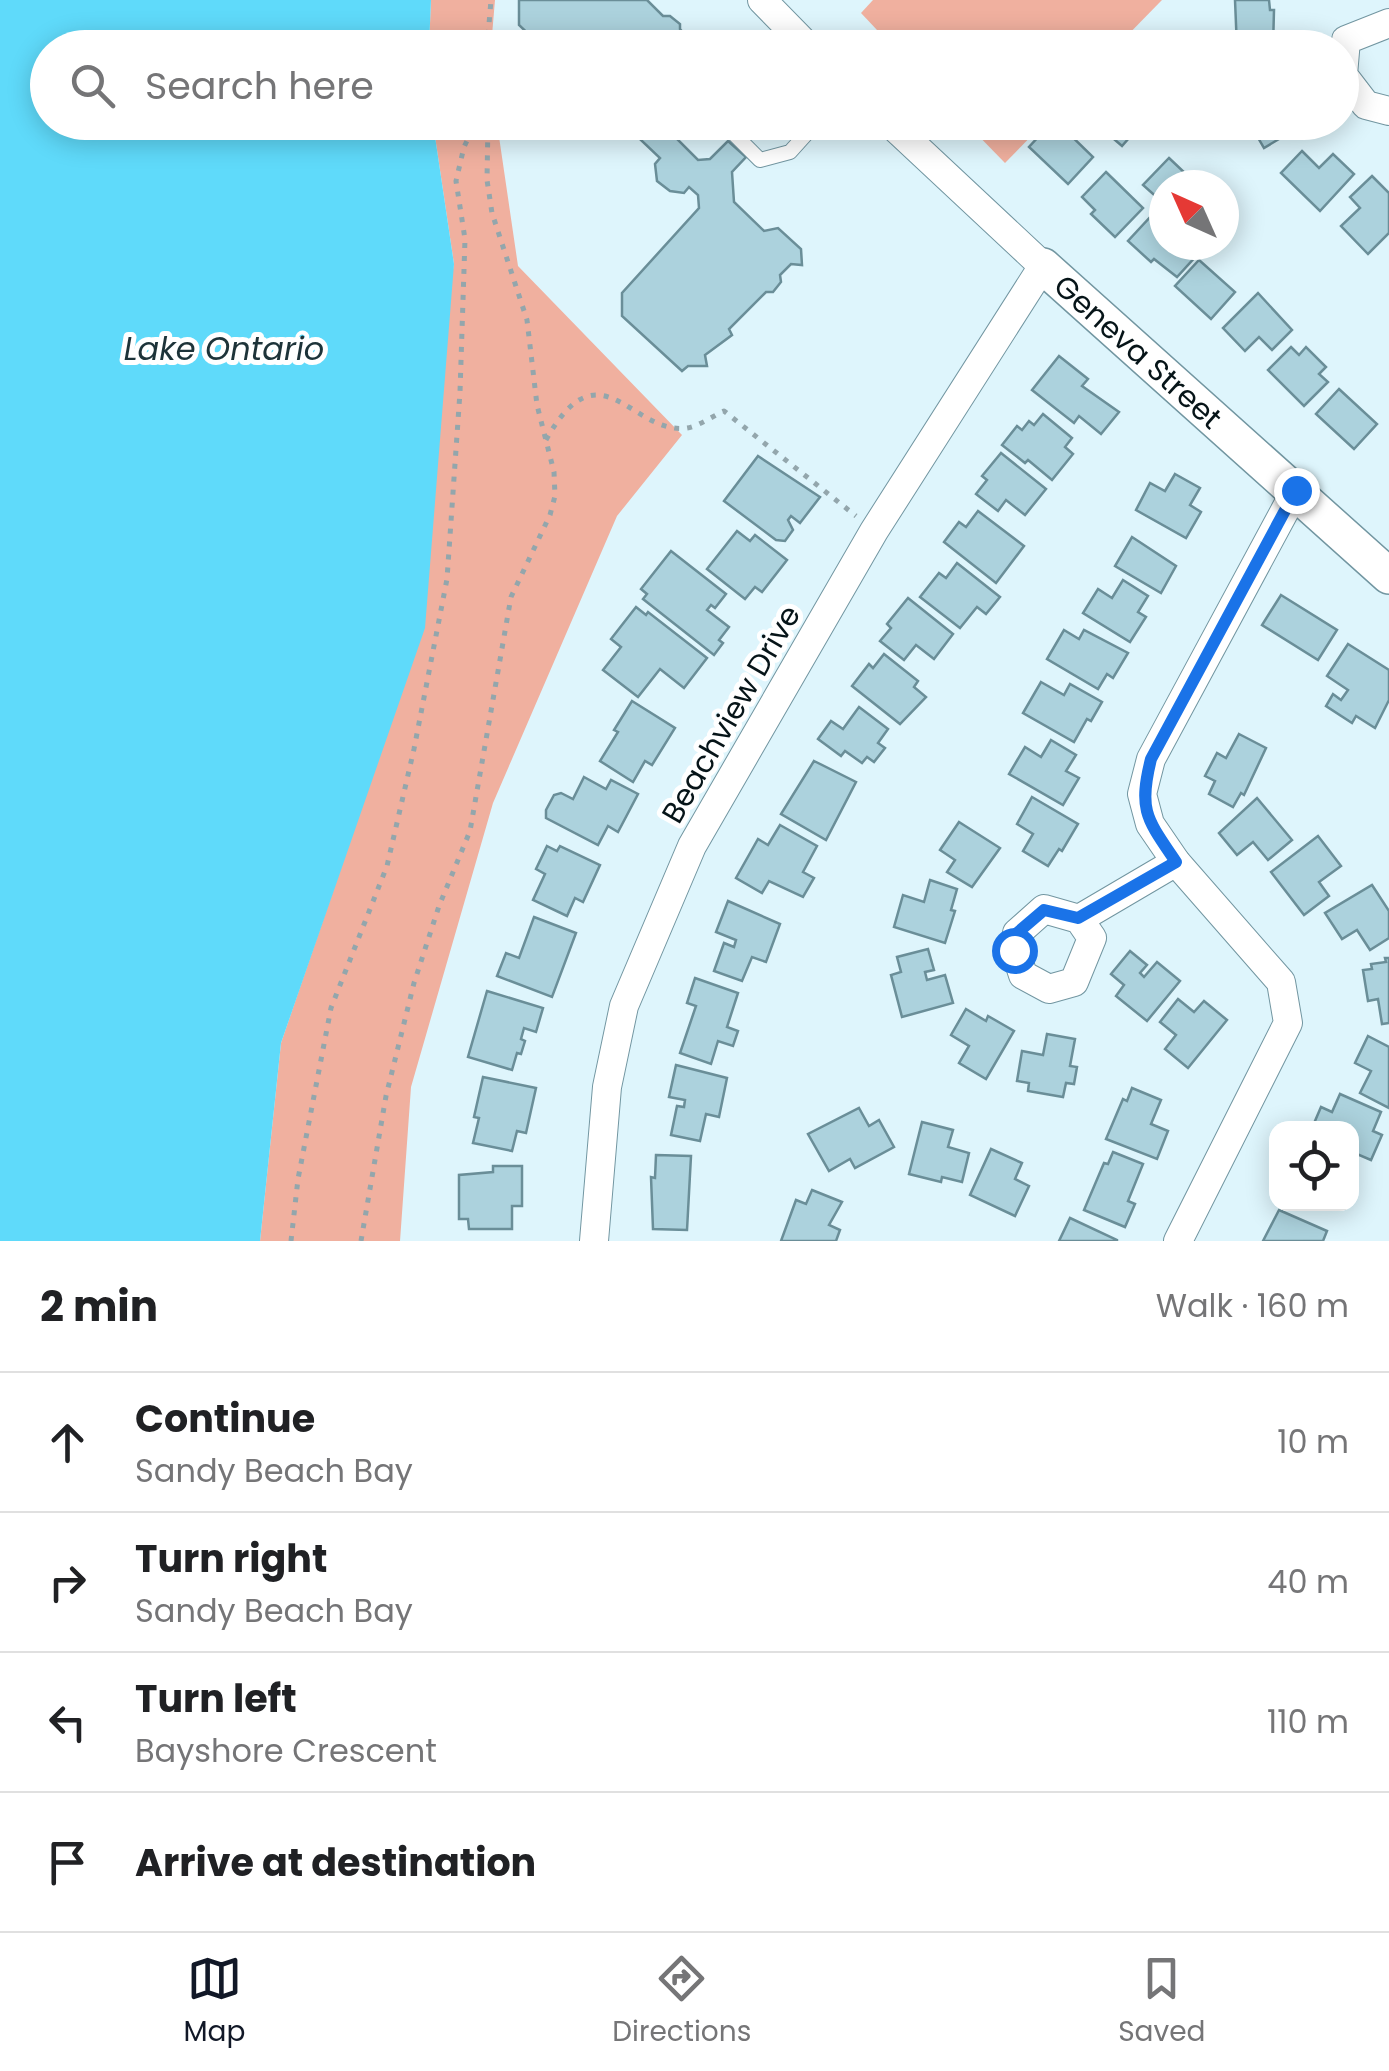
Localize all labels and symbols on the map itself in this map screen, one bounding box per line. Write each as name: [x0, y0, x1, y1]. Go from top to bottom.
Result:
north arrow: [1149, 170, 1239, 260]
street label: Geneva Street: [1045, 264, 1232, 438]
water label: Lake Ontario: [124, 326, 324, 371]
route end: [1274, 468, 1320, 514]
street label: Beachview Drive: [651, 597, 811, 831]
route start: [992, 928, 1038, 974]

